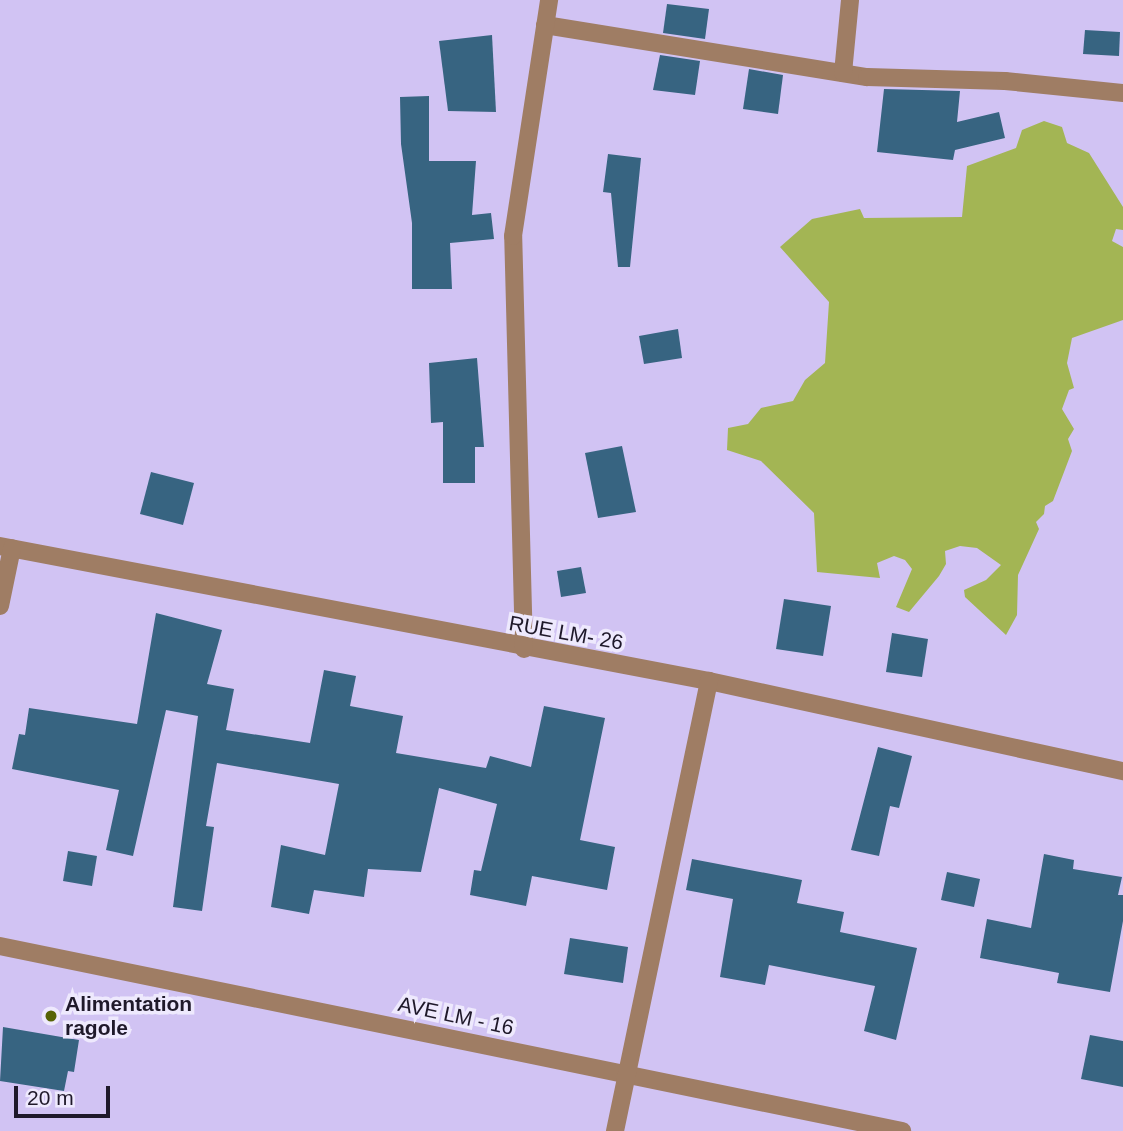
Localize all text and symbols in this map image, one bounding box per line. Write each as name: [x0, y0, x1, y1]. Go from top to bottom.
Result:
street label: RUE LM- 26: [507, 611, 625, 655]
place label: Alimentation ragole: [65, 991, 192, 1041]
street label: AVE LM - 16: [396, 991, 516, 1041]
marker: Alimentation ragole: [43, 1008, 59, 1024]
scale bar: [18, 1072, 114, 1116]
text: 20 m: [27, 1086, 74, 1109]

